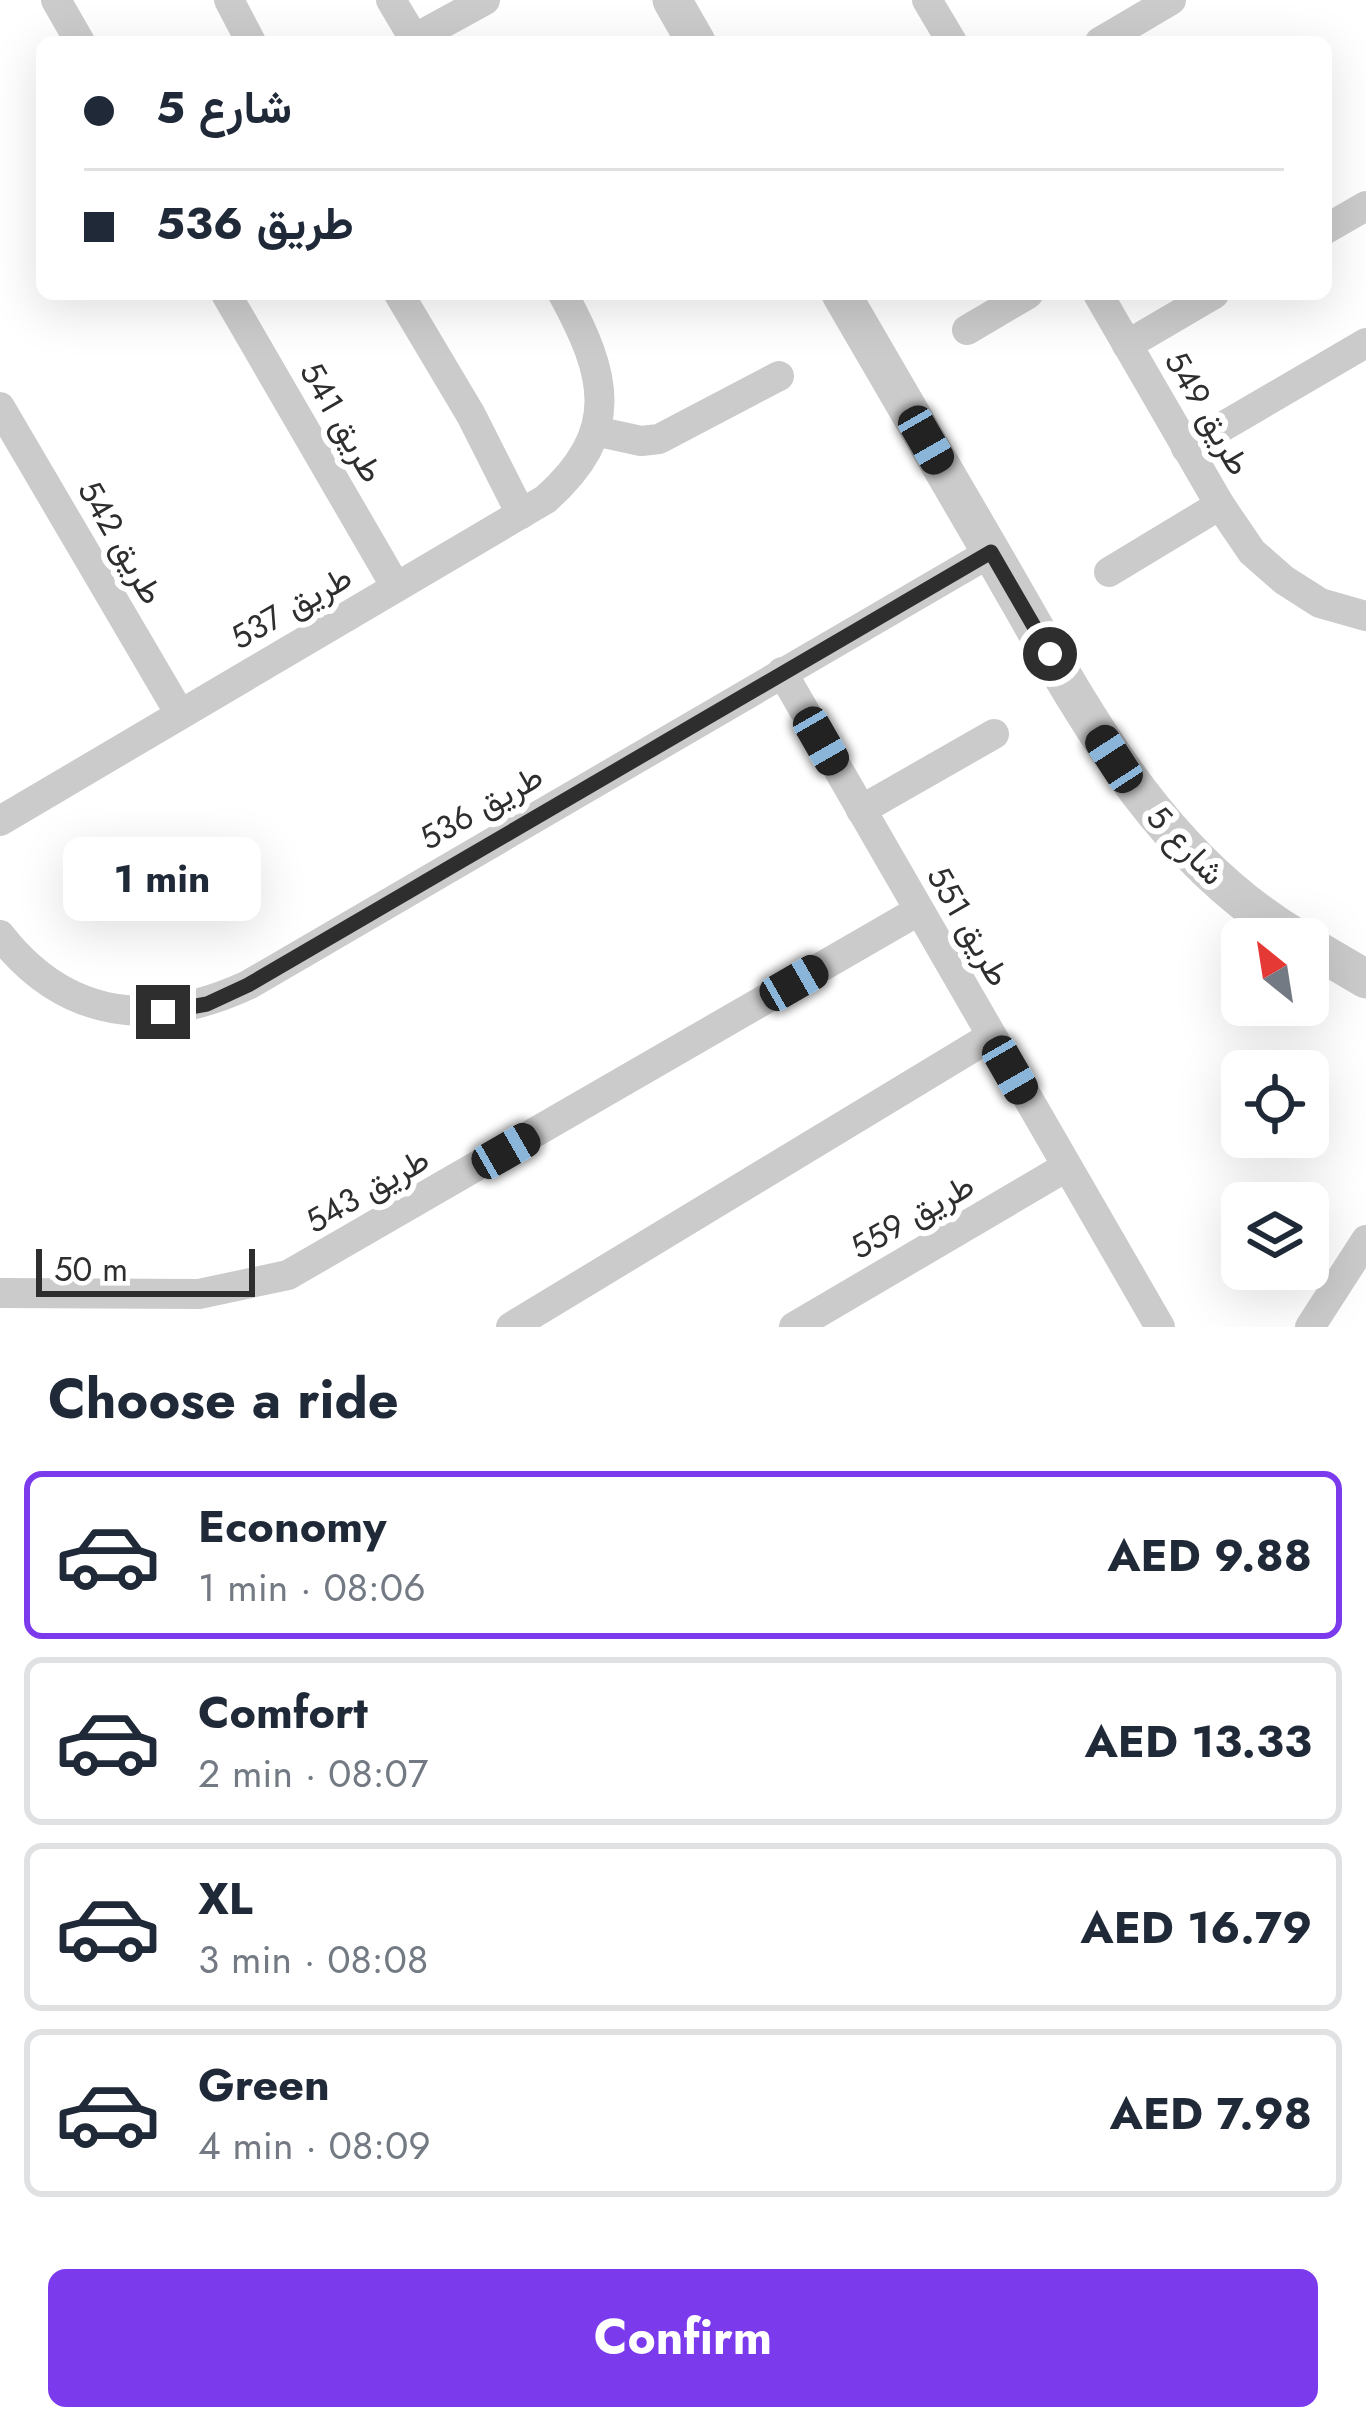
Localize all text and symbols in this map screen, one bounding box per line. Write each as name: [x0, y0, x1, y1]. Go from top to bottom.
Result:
text: شارع 5: [156, 75, 292, 140]
text: طريق 536: [156, 191, 354, 256]
street label: طريق 549: [1153, 342, 1263, 484]
street label: طريق 541: [289, 353, 395, 491]
car: [892, 400, 960, 480]
street label: طريق 542: [67, 471, 175, 613]
street label: طريق 537: [222, 553, 360, 661]
route start: [1023, 627, 1077, 681]
car: [787, 701, 855, 781]
car: [1079, 719, 1149, 799]
street label: طريق 536: [411, 753, 551, 861]
street label: شارع 5: [1136, 795, 1236, 895]
callout: 1 min: [64, 838, 262, 922]
text: 1 min: [114, 850, 210, 907]
street label: طريق 551: [916, 857, 1022, 995]
north arrow: [1221, 918, 1329, 1026]
map controls: [1221, 918, 1329, 1290]
car: [754, 949, 834, 1017]
route end: [136, 985, 190, 1039]
car: [976, 1030, 1044, 1110]
button: locate: [1221, 1050, 1329, 1158]
car: [466, 1117, 546, 1185]
street label: طريق 543: [296, 1136, 438, 1244]
street label: طريق 559: [841, 1162, 983, 1270]
button: layers: [1221, 1182, 1329, 1290]
scale bar: [36, 1243, 255, 1296]
text: 50 m: [54, 1246, 128, 1293]
text: Choose a ride: [48, 1360, 399, 1438]
text: Economy: [198, 1494, 386, 1559]
icon: car: [54, 1501, 162, 1609]
text: AED 9.88: [1107, 1523, 1312, 1588]
text: 1 min · 08:06: [198, 1559, 426, 1616]
text: Comfort: [198, 1680, 368, 1745]
icon: car: [54, 1687, 162, 1795]
text: AED 13.33: [1085, 1709, 1312, 1774]
text: 2 min · 08:07: [198, 1745, 428, 1802]
text: XL: [198, 1866, 253, 1931]
icon: car: [54, 1873, 162, 1981]
text: AED 16.79: [1081, 1895, 1312, 1960]
text: 3 min · 08:08: [198, 1931, 428, 1988]
text: Green: [198, 2052, 330, 2117]
icon: car: [54, 2059, 162, 2167]
text: AED 7.98: [1110, 2081, 1312, 2146]
text: 4 min · 08:09: [198, 2117, 431, 2174]
button: Confirm: [48, 2269, 1318, 2407]

